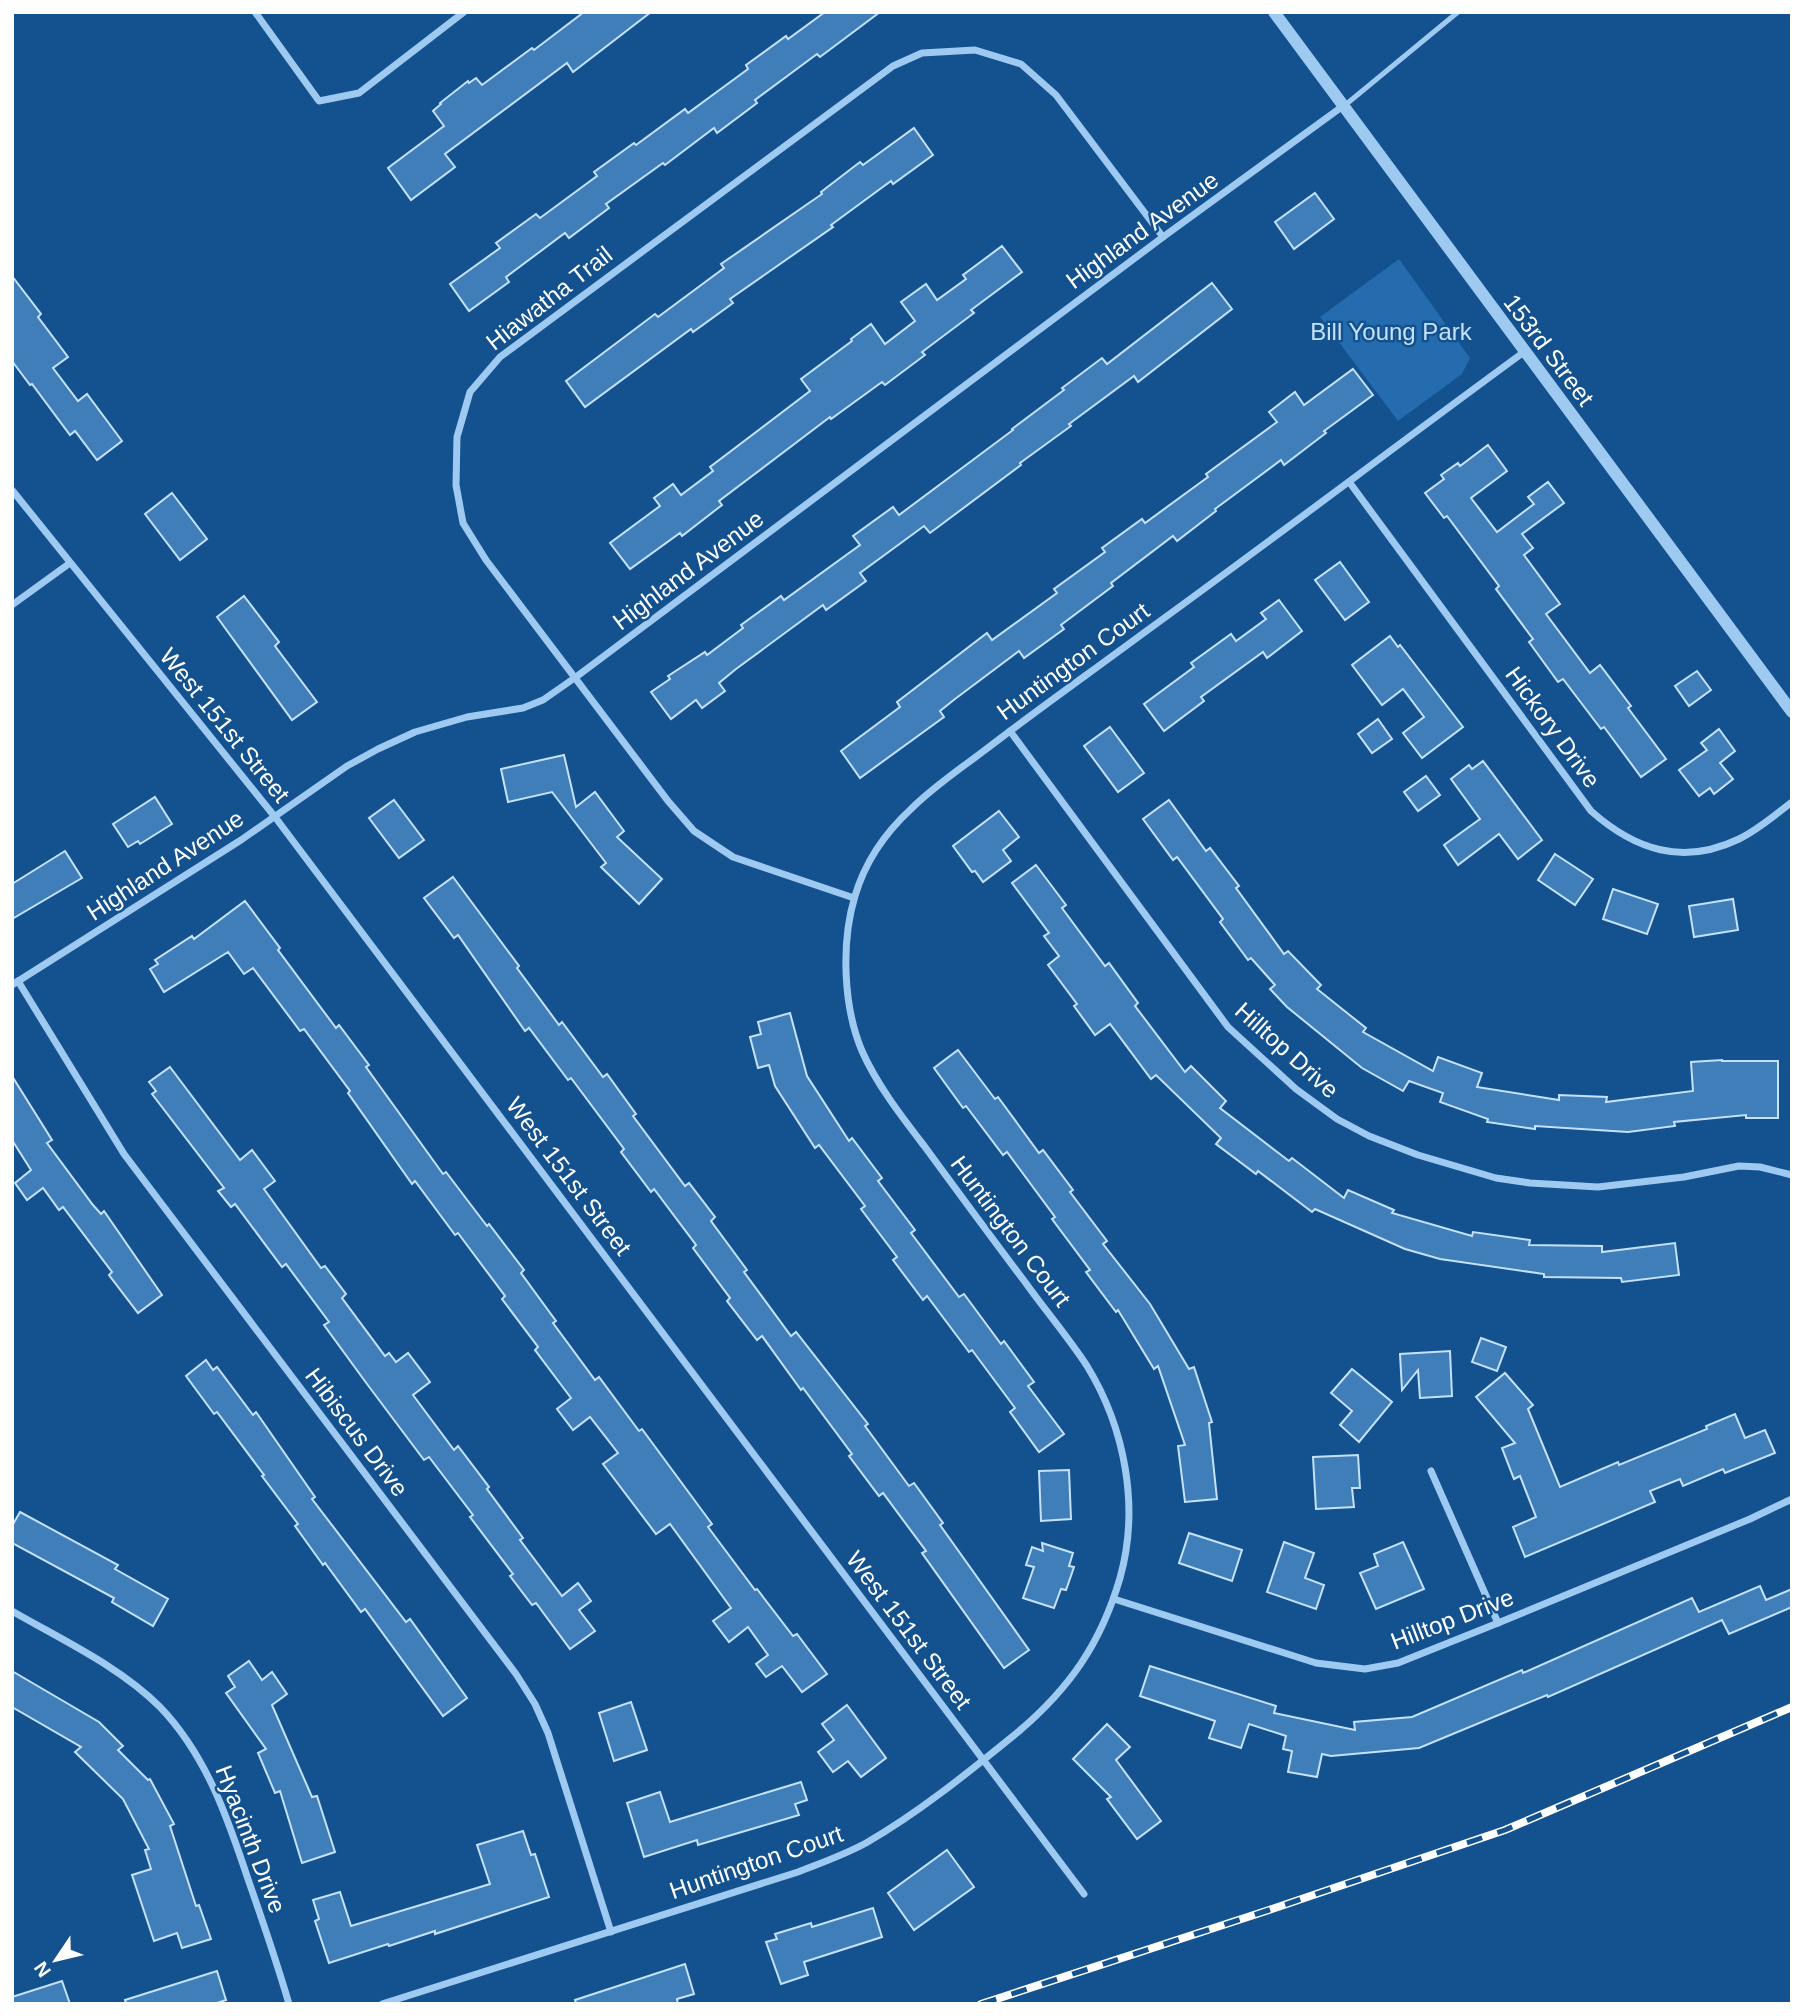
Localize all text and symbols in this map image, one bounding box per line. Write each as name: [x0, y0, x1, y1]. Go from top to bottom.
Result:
street label: Highland Avenue: [1061, 166, 1223, 294]
street label: Hiawatha Trail: [481, 241, 617, 355]
street label: 153rd Street: [1498, 289, 1600, 411]
park label: Bill Young Park: [1310, 318, 1473, 345]
street label: Highland Avenue: [608, 505, 768, 635]
street label: Huntington Court: [992, 597, 1155, 725]
street label: West 151st Street: [155, 643, 296, 808]
street label: Hickory Drive: [1500, 661, 1606, 793]
street label: Highland Avenue: [82, 804, 248, 926]
street label: Hilltop Drive: [1230, 997, 1344, 1103]
street label: West 151st Street: [501, 1092, 637, 1260]
street label: Huntington Court: [946, 1150, 1077, 1312]
street label: Hibiscus Drive: [300, 1363, 414, 1501]
street label: West 151st Street: [841, 1546, 977, 1714]
street label: Hilltop Drive: [1387, 1583, 1517, 1655]
street label: Hyacinth Drive: [210, 1761, 292, 1917]
street label: Huntington Court: [666, 1820, 846, 1904]
north arrow: [21, 1925, 91, 1995]
text: N: [30, 1958, 55, 1981]

